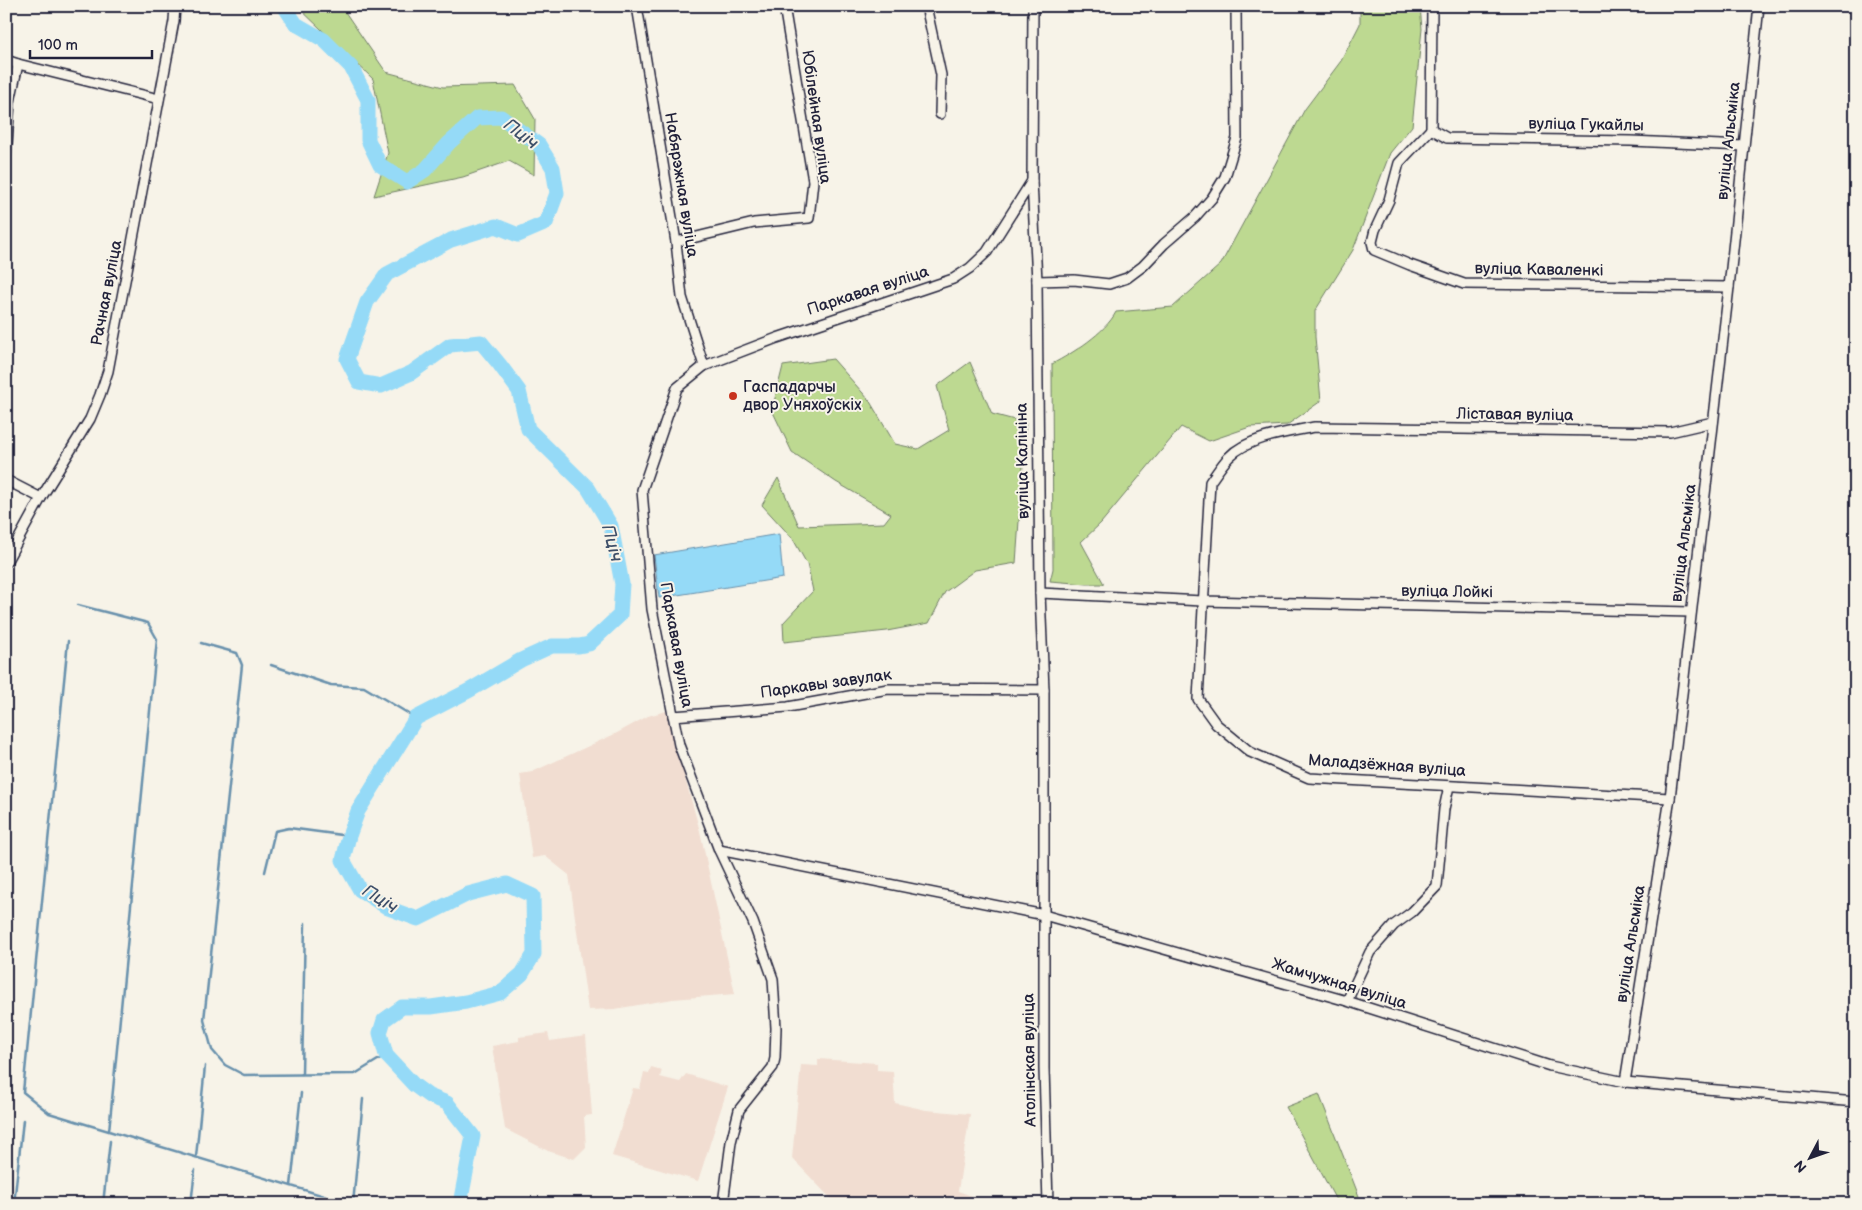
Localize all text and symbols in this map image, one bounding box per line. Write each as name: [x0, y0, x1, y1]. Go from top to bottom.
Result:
scale bar: [30, 28, 152, 60]
text: 100 m: [38, 36, 78, 55]
street label: Юбілейная вуліца: [797, 49, 835, 186]
street label: вуліца Альсміка: [1713, 80, 1745, 201]
street label: Набярэжная вуліца: [660, 111, 702, 259]
water label: Пціч: [500, 114, 542, 154]
street label: вуліца Гукайлы: [1528, 114, 1644, 136]
street label: Рачная вуліца: [87, 238, 127, 347]
street label: вуліца Каваленкі: [1474, 259, 1604, 281]
street label: Паркавая вуліца: [805, 262, 932, 320]
place label: Гаспадарчы двор Уняхоўскіх: [743, 378, 862, 415]
marker: Гаспадарчы двор Уняхоўскіх: [727, 390, 739, 402]
street label: вуліца Калініна: [1012, 402, 1034, 519]
street label: Ліставая вуліца: [1455, 404, 1574, 426]
street label: вуліца Альсміка: [1667, 482, 1701, 603]
water label: Пціч: [597, 522, 627, 564]
street label: Паркавая вуліца: [656, 581, 696, 710]
street label: вуліца Лойкі: [1401, 582, 1493, 602]
street label: Паркавы завулак: [759, 665, 893, 703]
street label: Маладзёжная вуліца: [1307, 751, 1467, 781]
water label: Пціч: [358, 880, 402, 918]
street label: вуліца Альсміка: [1612, 883, 1650, 1004]
street label: Жамчужная вуліца: [1269, 954, 1409, 1014]
street label: Атолінская вуліца: [1019, 993, 1041, 1128]
north arrow: [1784, 1132, 1834, 1182]
text: N: [1791, 1157, 1810, 1176]

